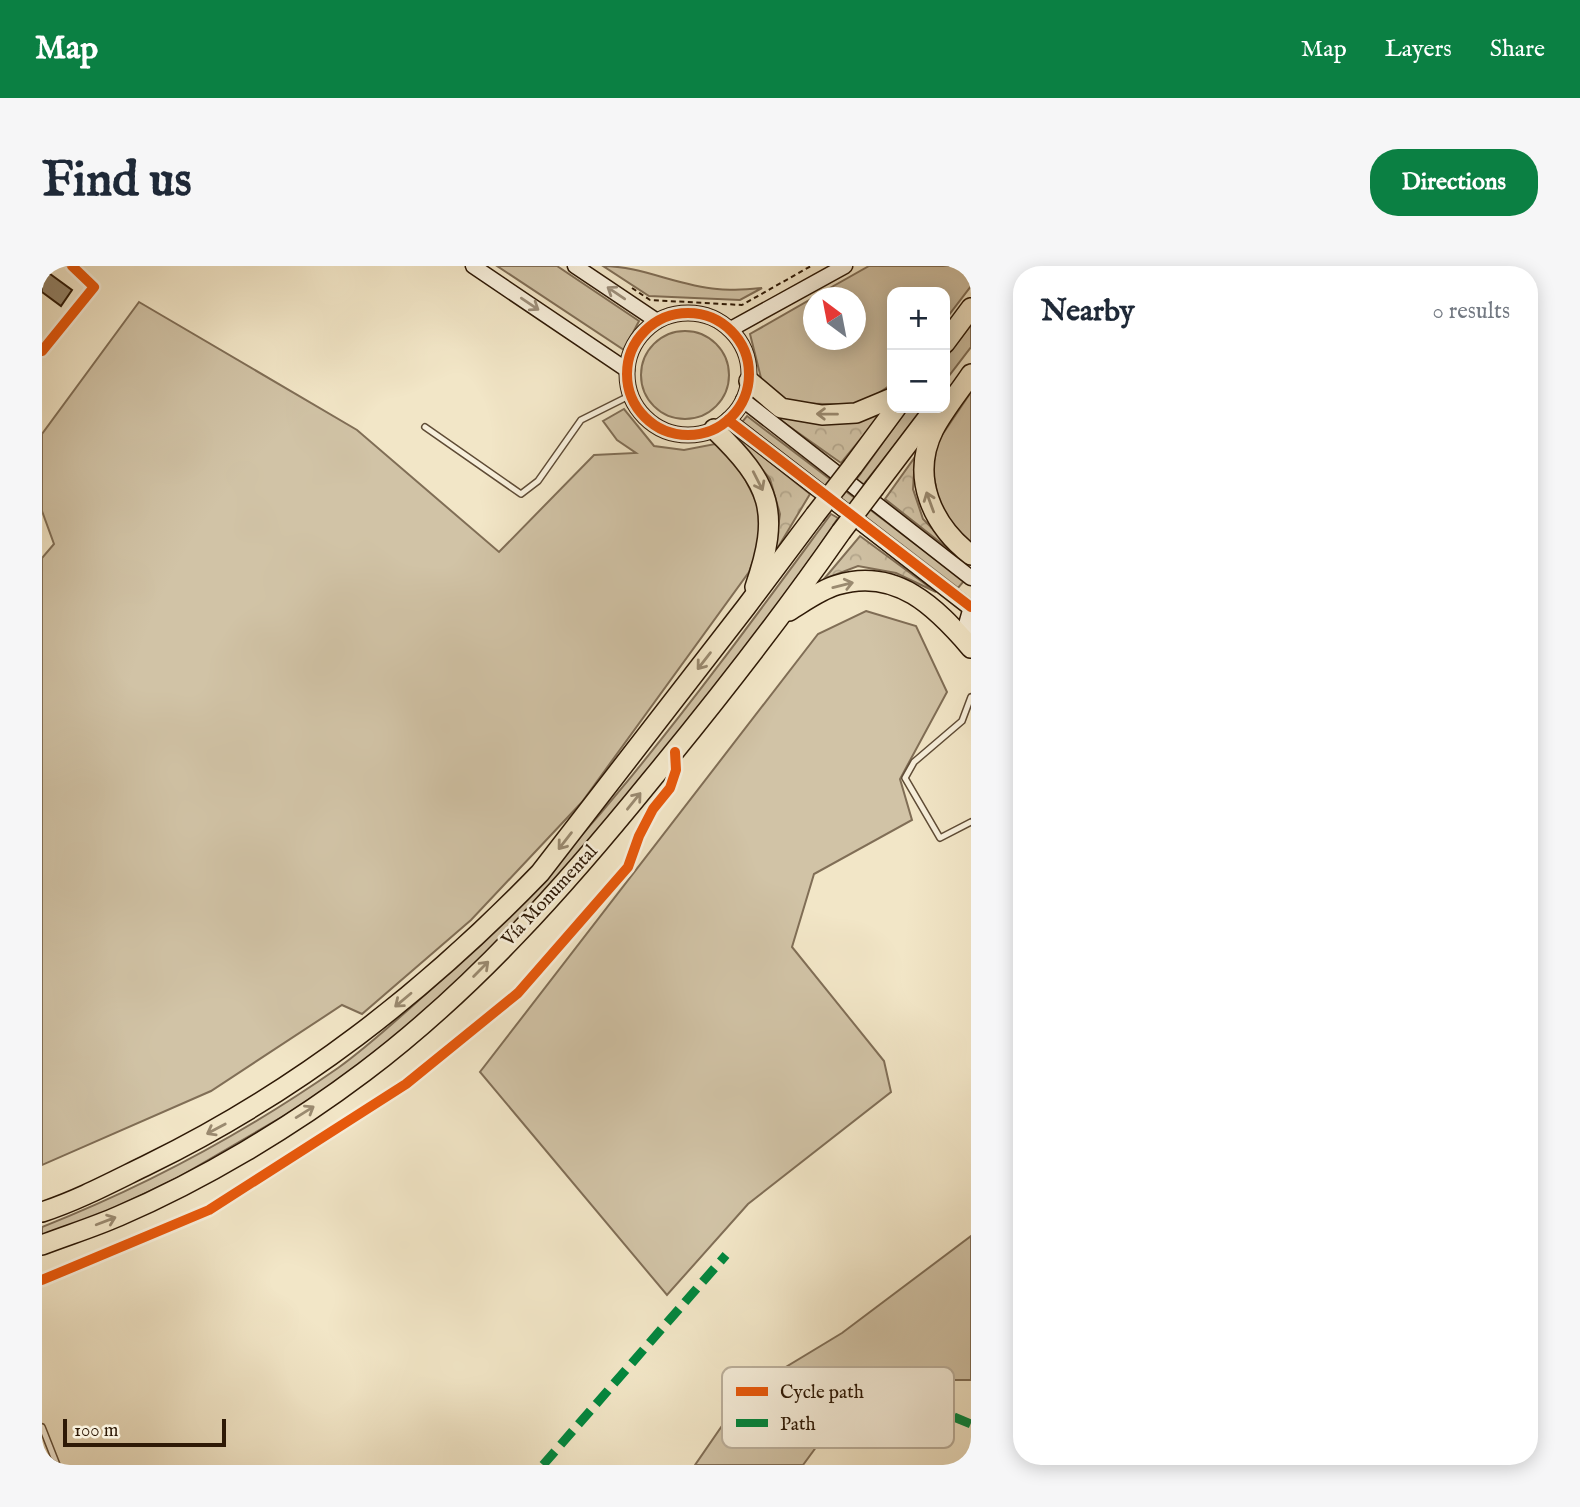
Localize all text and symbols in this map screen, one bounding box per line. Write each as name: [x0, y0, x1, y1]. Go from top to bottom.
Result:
text: Map: [35, 28, 98, 70]
text: Map: [1301, 34, 1347, 65]
text: Layers: [1385, 34, 1452, 65]
text: Share: [1490, 34, 1545, 65]
button: Directions: [1370, 149, 1538, 216]
text: Find us: [42, 151, 192, 213]
one-way arrow: [607, 286, 626, 301]
north arrow: [803, 287, 866, 350]
map controls: [887, 287, 950, 413]
button: +: [887, 287, 950, 350]
text: Nearby: [1041, 293, 1134, 331]
one-way arrow: [519, 297, 539, 311]
text: 0 results: [1432, 297, 1510, 326]
button: −: [887, 350, 950, 413]
one-way arrow: [816, 407, 839, 421]
one-way arrow: [751, 470, 765, 491]
one-way arrow: [923, 492, 935, 514]
one-way arrow: [831, 577, 853, 590]
one-way arrow: [697, 652, 712, 670]
one-way arrow: [627, 792, 642, 810]
one-way arrow: [557, 831, 572, 850]
street label: Vía Monumental: [496, 840, 604, 953]
one-way arrow: [473, 961, 490, 978]
one-way arrow: [395, 992, 413, 1008]
one-way arrow: [295, 1105, 315, 1119]
one-way arrow: [206, 1123, 227, 1136]
one-way arrow: [94, 1214, 116, 1226]
legend: [722, 1367, 954, 1448]
text: Cycle path: [780, 1381, 864, 1405]
text: Path: [780, 1413, 816, 1437]
scale bar: [63, 1416, 226, 1448]
text: 100 m: [74, 1419, 118, 1443]

